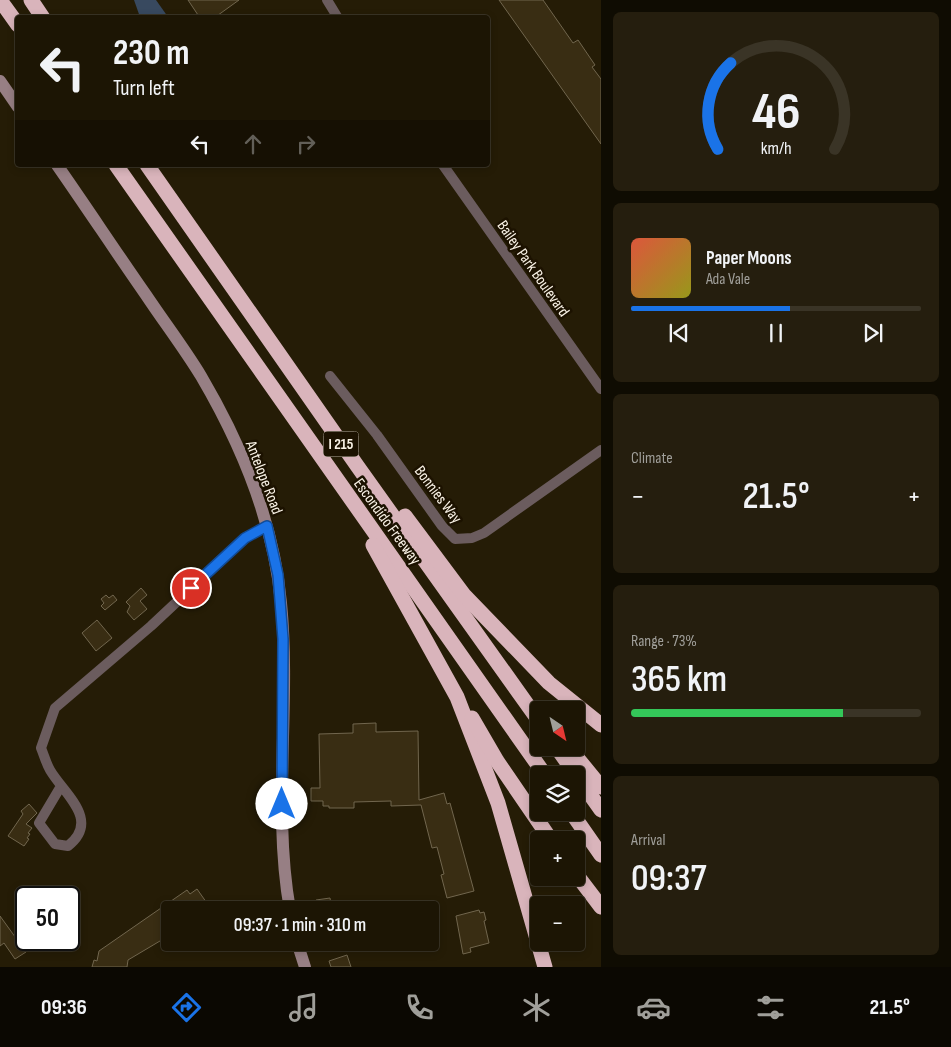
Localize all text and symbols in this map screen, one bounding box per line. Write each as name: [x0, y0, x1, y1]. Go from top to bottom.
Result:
text: 230 m: [113, 32, 189, 75]
icon: left: [30, 35, 95, 100]
text: Turn left: [113, 75, 175, 102]
text: 46: [752, 81, 800, 144]
icon: left: [186, 130, 214, 158]
icon: ahead: [239, 130, 267, 158]
icon: right: [292, 130, 320, 158]
text: km/h: [761, 138, 791, 159]
street label: Bailey Park Boulevard: [493, 217, 573, 321]
text: Paper Moons: [706, 247, 792, 270]
text: Ada Vale: [706, 270, 750, 289]
icon: previous: [665, 319, 693, 347]
icon: pause: [762, 319, 790, 347]
icon: next: [859, 319, 887, 347]
road number: I 215: [324, 432, 358, 456]
street label: Antelope Road: [241, 437, 286, 517]
text: Climate: [631, 449, 673, 468]
street label: Bonnies Way: [410, 462, 466, 528]
text: 21.5°: [742, 474, 810, 519]
street label: Escondido Freeway: [349, 475, 424, 569]
text: −: [631, 480, 645, 513]
text: +: [907, 480, 921, 513]
pin: [170, 567, 212, 609]
icon: arrive: [177, 574, 205, 602]
text: Range · 73%: [631, 632, 697, 651]
text: 365 km: [631, 657, 727, 702]
north arrow: [530, 701, 585, 756]
map controls: [530, 701, 585, 951]
button: layers: [530, 766, 585, 821]
position arrow: [255, 777, 307, 829]
button: +: [530, 831, 585, 886]
text: Arrival: [631, 831, 665, 850]
text: 09:37: [631, 856, 707, 901]
speed limit sign: 50: [15, 886, 80, 951]
button: −: [530, 896, 585, 951]
text: 09:37 · 1 min · 310 m: [234, 914, 366, 937]
icon: directions: [169, 990, 204, 1025]
icon: music: [286, 990, 321, 1025]
icon: phone: [402, 990, 437, 1025]
icon: climate: [519, 990, 554, 1025]
icon: car: [636, 990, 671, 1025]
icon: filters: [753, 990, 788, 1025]
text: 09:36: [41, 994, 87, 1021]
text: 21.5°: [870, 994, 910, 1021]

